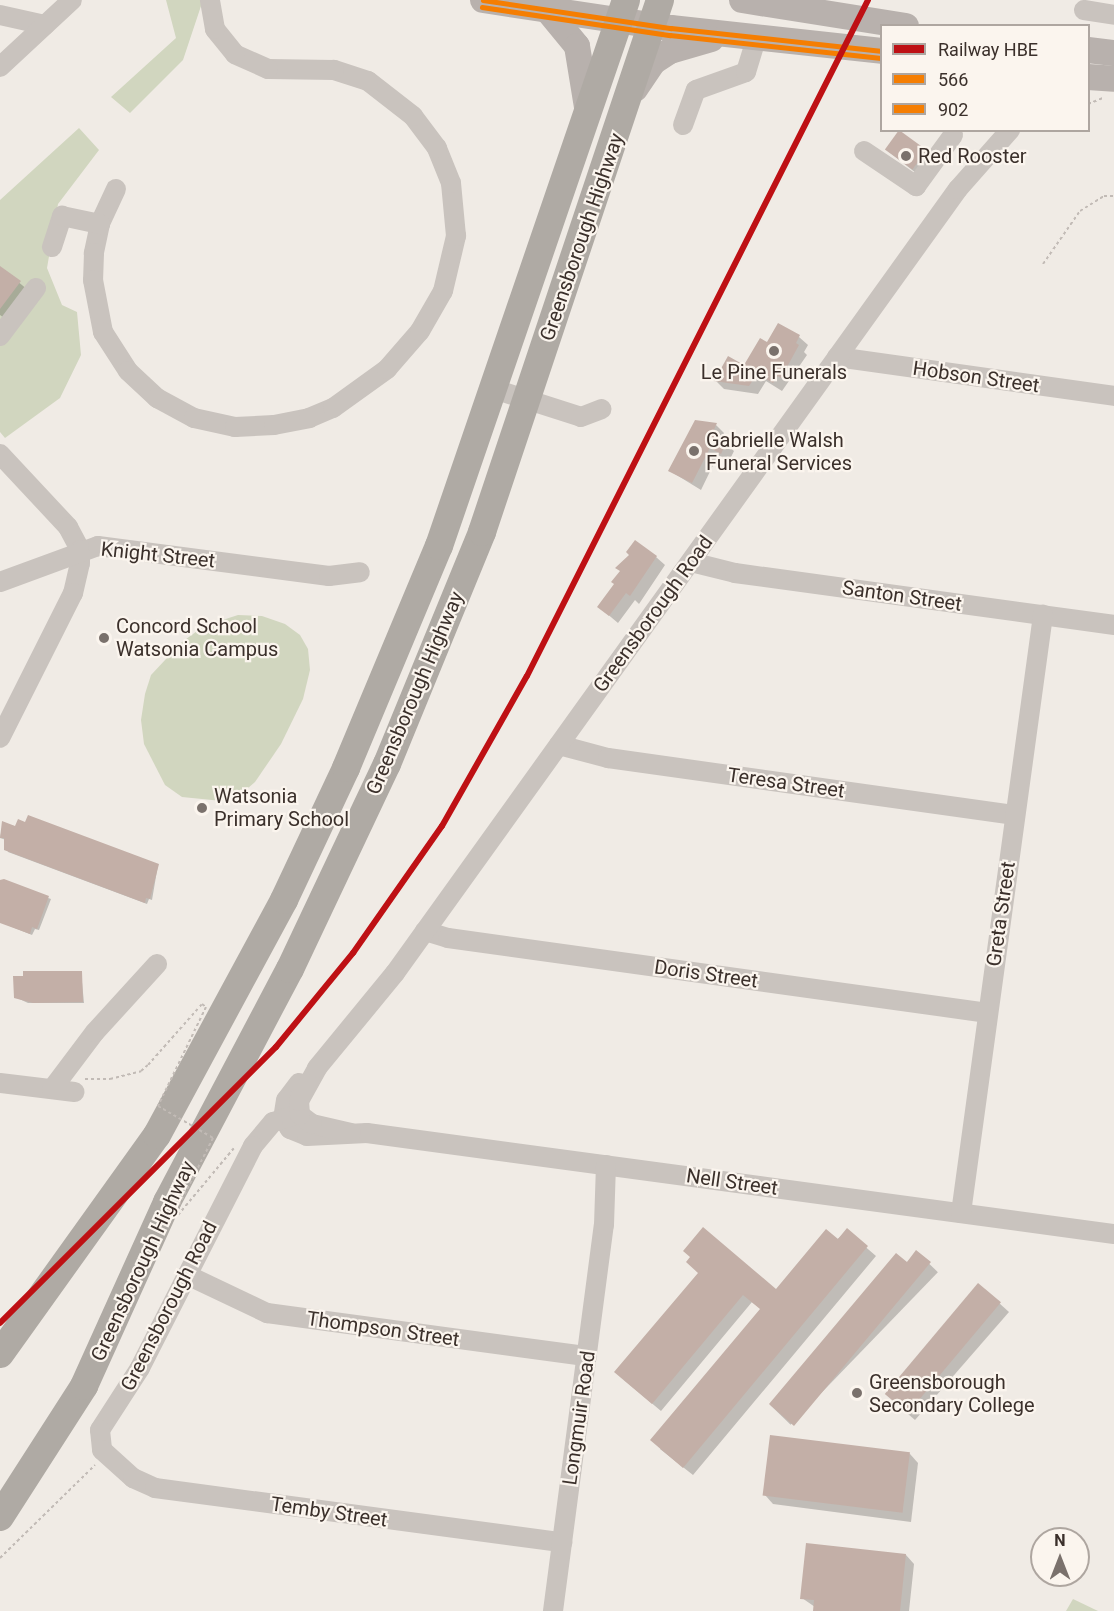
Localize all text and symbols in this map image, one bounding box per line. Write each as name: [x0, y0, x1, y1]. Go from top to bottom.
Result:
legend: [880, 24, 1090, 132]
text: Railway HBE: [938, 39, 1038, 60]
text: 566: [938, 69, 968, 90]
text: 902: [938, 99, 968, 120]
street label: Greensborough Highway: [535, 130, 629, 344]
place label: Red Rooster: [918, 144, 1027, 168]
marker: Red Rooster: [899, 149, 913, 163]
marker: Le Pine Funerals: [767, 344, 781, 358]
street label: Hobson Street: [911, 356, 1041, 398]
place label: Le Pine Funerals: [701, 360, 847, 384]
place label: Gabrielle Walsh Funeral Services: [706, 428, 852, 475]
marker: Gabrielle Walsh Funeral Services: [687, 444, 701, 458]
street label: Greensborough Road: [588, 531, 718, 697]
street label: Knight Street: [100, 537, 216, 573]
street label: Santon Street: [841, 576, 963, 616]
street label: Greensborough Highway: [361, 588, 469, 798]
place label: Concord School Watsonia Campus: [116, 614, 278, 661]
marker: Concord School Watsonia Campus: [97, 631, 111, 645]
street label: Teresa Street: [726, 763, 846, 803]
place label: Watsonia Primary School: [214, 784, 349, 831]
marker: Watsonia Primary School: [195, 801, 209, 815]
street label: Greta Street: [982, 860, 1020, 968]
street label: Doris Street: [653, 955, 759, 993]
street label: Greensborough Highway: [86, 1157, 200, 1365]
street label: Nell Street: [685, 1164, 779, 1200]
street label: Greensborough Road: [116, 1217, 222, 1395]
street label: Thompson Street: [305, 1306, 461, 1352]
street label: Longmuir Road: [558, 1349, 600, 1487]
place label: Greensborough Secondary College: [869, 1370, 1035, 1417]
marker: Greensborough Secondary College: [850, 1386, 864, 1400]
street label: Temby Street: [269, 1492, 389, 1532]
north arrow: [1030, 1527, 1090, 1587]
text: N: [1054, 1531, 1066, 1550]

